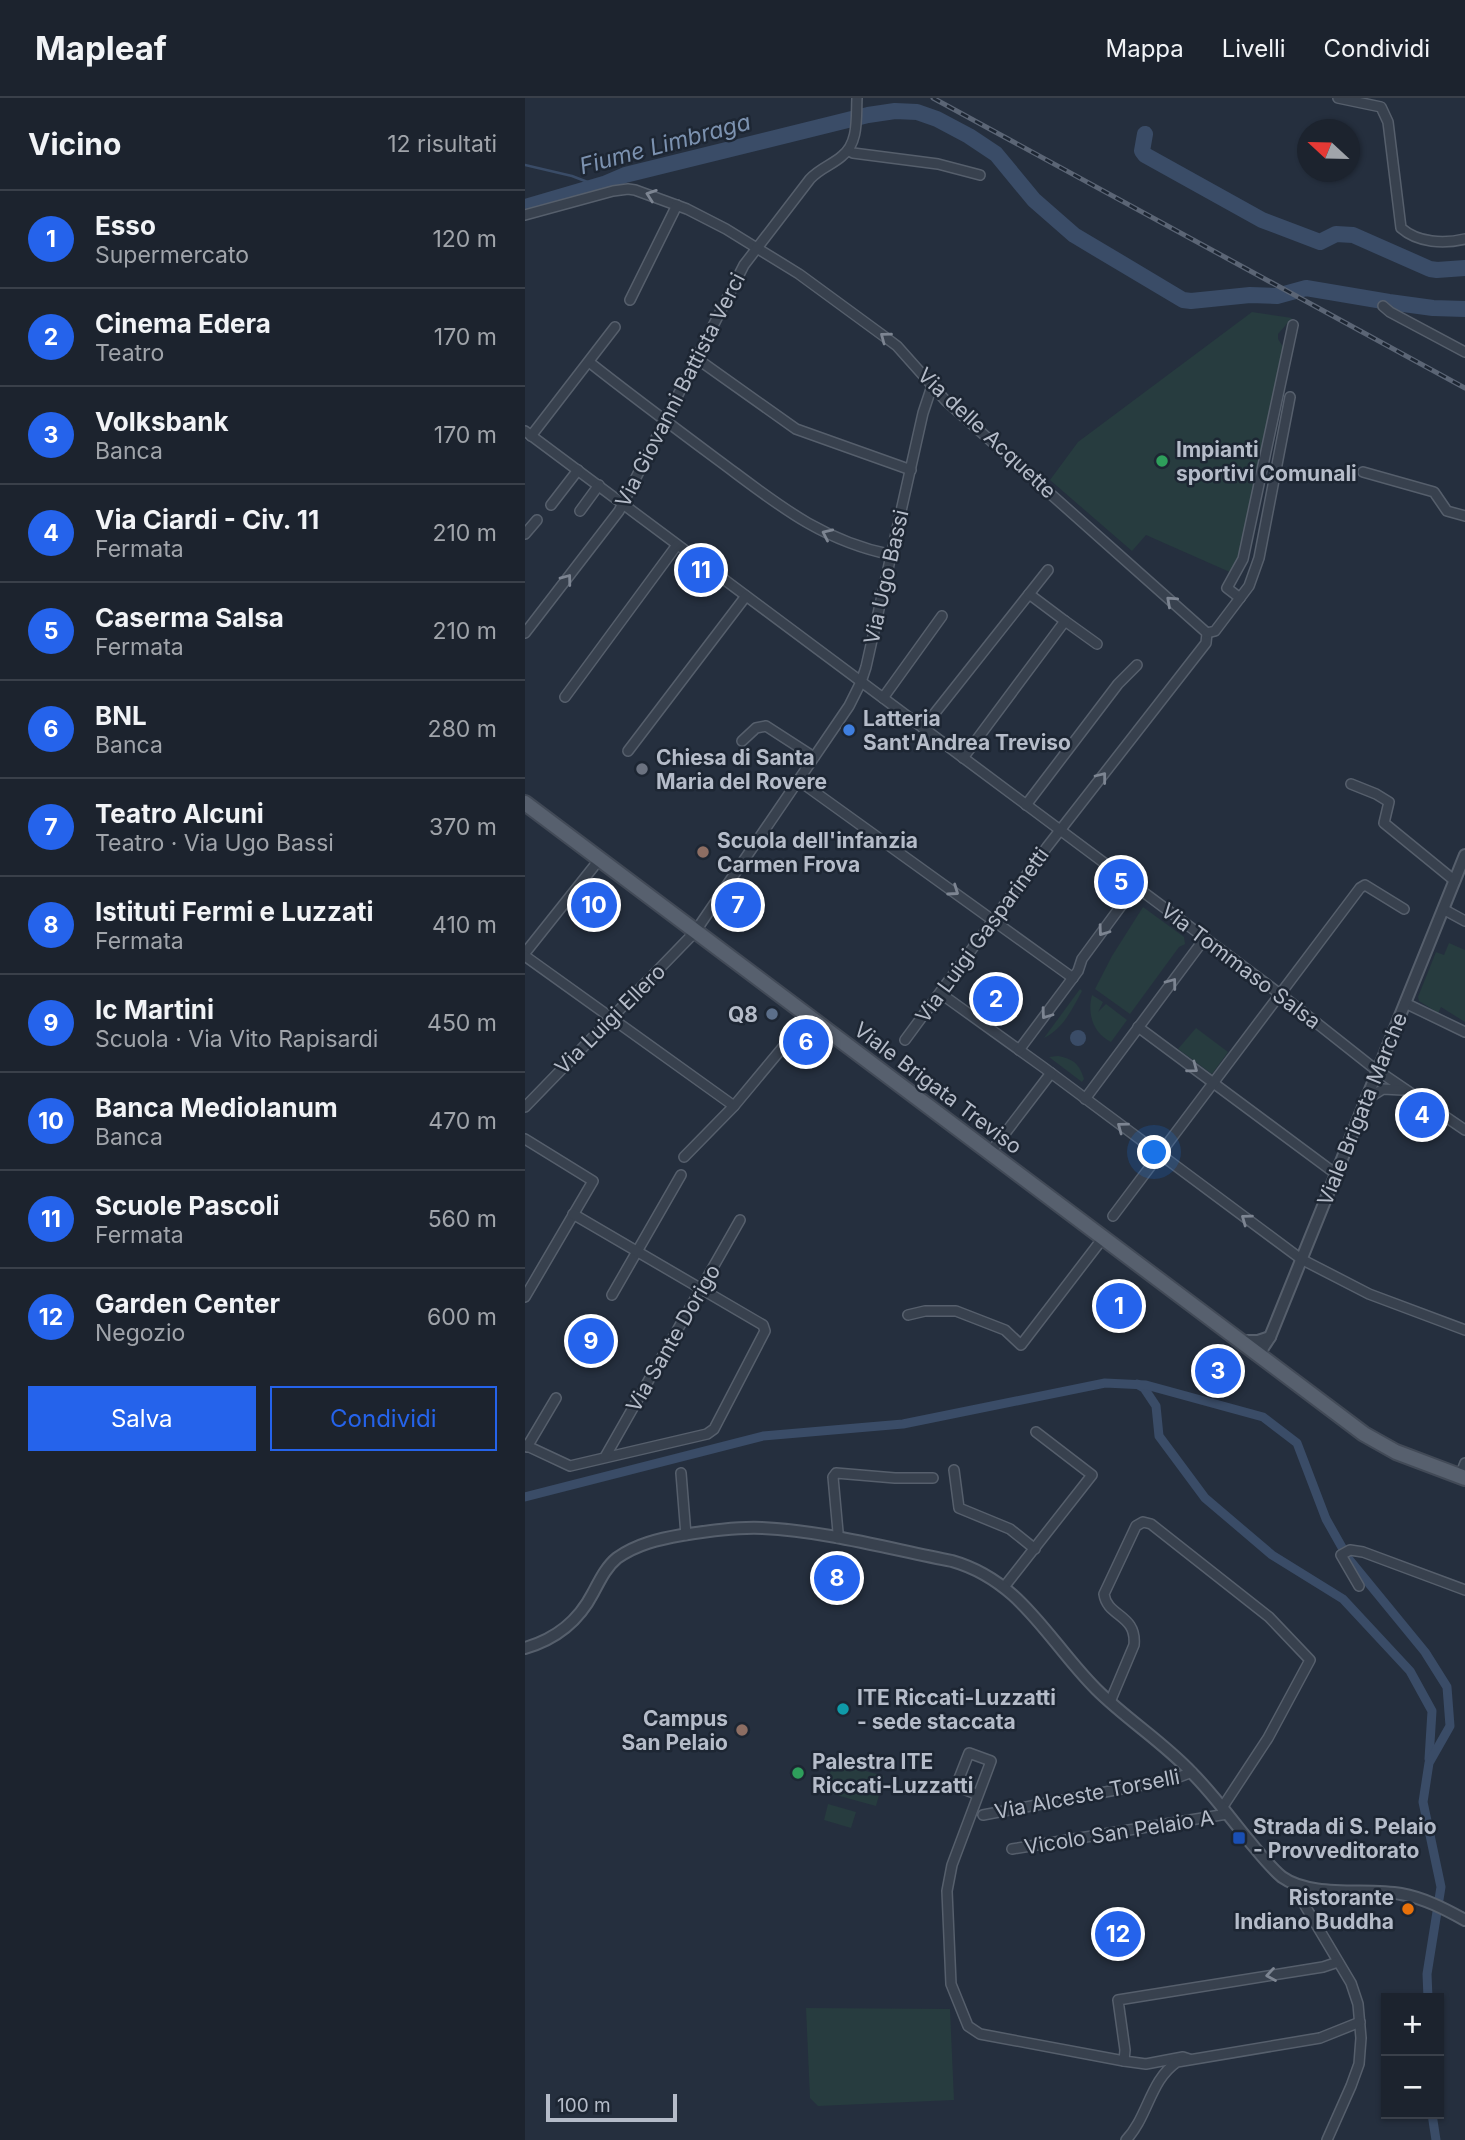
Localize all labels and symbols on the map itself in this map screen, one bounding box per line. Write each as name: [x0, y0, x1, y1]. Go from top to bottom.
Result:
water label: Fiume Limbraga: [576, 108, 754, 180]
north arrow: [1297, 119, 1360, 182]
one-way arrow: [646, 190, 658, 204]
street label: Via Giovanni Battista Verci: [610, 269, 750, 511]
one-way arrow: [880, 333, 893, 345]
street label: Via delle Acquette: [913, 362, 1061, 504]
place label: Impianti sportivi Comunali: [1176, 437, 1357, 486]
marker: Impianti sportivi Comunali: [1154, 453, 1170, 469]
street label: Via Ugo Bassi: [858, 507, 914, 647]
one-way arrow: [822, 528, 834, 542]
pin: 11: [678, 544, 724, 596]
one-way arrow: [559, 575, 572, 587]
one-way arrow: [1167, 597, 1180, 609]
place label: Latteria Sant'Andrea Treviso: [863, 706, 1071, 755]
marker: Latteria Sant'Andrea Treviso: [841, 722, 857, 738]
place label: Chiesa di Santa Maria del Rovere: [656, 745, 827, 794]
marker: Chiesa di Santa Maria del Rovere: [634, 761, 650, 777]
one-way arrow: [1093, 772, 1106, 784]
place label: Scuola dell'infanzia Carmen Frova: [717, 828, 918, 877]
street label: Via Luigi Gasparinetti: [910, 843, 1054, 1027]
marker: Scuola dell'infanzia Carmen Frova: [695, 844, 711, 860]
pin: 5: [1098, 856, 1144, 908]
pin: 10: [571, 879, 617, 931]
pin: 7: [715, 879, 761, 931]
one-way arrow: [946, 882, 959, 895]
street label: Via Tommaso Salsa: [1156, 898, 1326, 1034]
one-way arrow: [1098, 923, 1111, 936]
street label: Via Luigi Ellero: [550, 959, 670, 1079]
pin: 2: [973, 973, 1019, 1025]
one-way arrow: [1163, 978, 1176, 991]
place label: Q8: [728, 1002, 758, 1027]
marker: Q8: [764, 1006, 780, 1022]
one-way arrow: [1042, 1006, 1054, 1019]
street label: Viale Brigata Marche: [1312, 1009, 1412, 1209]
pin: 6: [783, 1016, 829, 1068]
street label: Viale Brigata Treviso: [849, 1017, 1027, 1159]
one-way arrow: [1185, 1060, 1198, 1072]
pin: 4: [1399, 1089, 1445, 1141]
one-way arrow: [1117, 1122, 1129, 1135]
your location: [1137, 1135, 1171, 1169]
one-way arrow: [1241, 1215, 1254, 1227]
street label: Via Sante Dorigo: [621, 1260, 725, 1416]
pin: 1: [1096, 1280, 1142, 1332]
pin: 9: [568, 1315, 614, 1367]
pin: 3: [1195, 1345, 1241, 1397]
pin: 8: [814, 1552, 860, 1604]
place label: ITE Riccati-Luzzatti - sede staccata: [857, 1685, 1056, 1734]
marker: ITE Riccati-Luzzatti - sede staccata: [835, 1701, 851, 1717]
place label: Campus San Pelaio: [622, 1706, 728, 1755]
marker: Campus San Pelaio: [734, 1722, 750, 1738]
place label: Palestra ITE Riccati-Luzzatti: [812, 1749, 973, 1798]
street label: Via Alceste Torselli: [992, 1764, 1182, 1824]
marker: Palestra ITE Riccati-Luzzatti: [790, 1765, 806, 1781]
street label: Vicolo San Pelaio A: [1022, 1805, 1216, 1859]
place label: Strada di S. Pelaio - Provveditorato: [1253, 1814, 1437, 1863]
marker: Strada di S. Pelaio - Provveditorato: [1231, 1830, 1247, 1846]
place label: Ristorante Indiano Buddha: [1234, 1885, 1394, 1934]
marker: Ristorante Indiano Buddha: [1400, 1901, 1416, 1917]
pin: 12: [1095, 1908, 1141, 1960]
one-way arrow: [1265, 1967, 1277, 1982]
scale bar: [546, 2091, 677, 2123]

